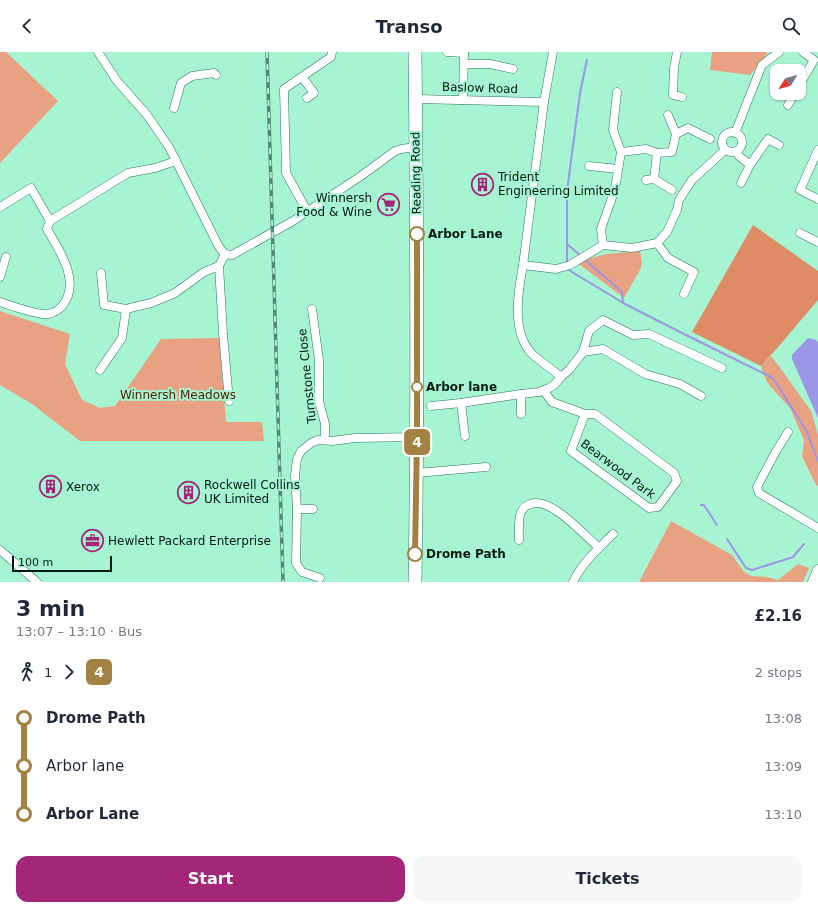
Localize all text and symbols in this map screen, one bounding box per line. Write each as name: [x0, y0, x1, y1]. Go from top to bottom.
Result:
icon: back: [16, 15, 38, 37]
icon: search: [780, 15, 802, 37]
text: Transo: [375, 16, 443, 37]
north arrow: [770, 64, 806, 100]
map controls: [770, 64, 806, 100]
street label: Baslow Road: [442, 80, 518, 96]
street label: Reading Road: [408, 132, 424, 214]
place label: Trident Engineering Limited: [497, 170, 619, 198]
building icon: Trident Engineering Limited: [470, 171, 496, 197]
place label: Winnersh Food & Wine: [296, 191, 372, 219]
supermarket icon: Winnersh Food & Wine: [375, 192, 401, 218]
marker: Arbor Lane: [409, 226, 425, 242]
place label: Arbor Lane: [428, 227, 503, 241]
street label: Turnstone Close: [295, 328, 319, 425]
place label: Arbor lane: [426, 380, 497, 394]
marker: Arbor lane: [411, 381, 423, 393]
park label: Winnersh Meadows: [120, 388, 236, 402]
line badge: 4: [404, 429, 430, 455]
text: 4: [412, 434, 422, 450]
street label: Bearwood Park: [578, 436, 658, 502]
building icon: Xerox: [38, 474, 64, 500]
place label: Rockwell Collins UK Limited: [204, 478, 300, 506]
building icon: Rockwell Collins UK Limited: [176, 479, 202, 505]
place label: Xerox: [66, 480, 100, 494]
office icon: Hewlett Packard Enterprise: [80, 528, 106, 554]
place label: Hewlett Packard Enterprise: [108, 534, 271, 548]
marker: Drome Path: [407, 546, 423, 562]
place label: Drome Path: [426, 547, 506, 561]
scale bar: [12, 554, 112, 573]
text: 100 m: [18, 556, 53, 569]
text: 3 min: [16, 596, 85, 621]
text: £2.16: [755, 607, 802, 625]
text: 13:07 – 13:10 · Bus: [16, 624, 142, 639]
icon: walk: [16, 661, 38, 683]
icon: forward: [58, 661, 80, 683]
text: 4: [94, 664, 104, 680]
text: 1: [44, 665, 52, 680]
text: 2 stops: [755, 665, 802, 680]
text: Drome Path: [46, 709, 146, 727]
text: 13:08: [765, 711, 802, 726]
text: Arbor lane: [46, 757, 124, 775]
text: 13:09: [765, 759, 802, 774]
text: Arbor Lane: [46, 805, 139, 823]
text: 13:10: [765, 807, 802, 822]
button: Start: [16, 856, 405, 902]
button: Tickets: [413, 856, 802, 902]

